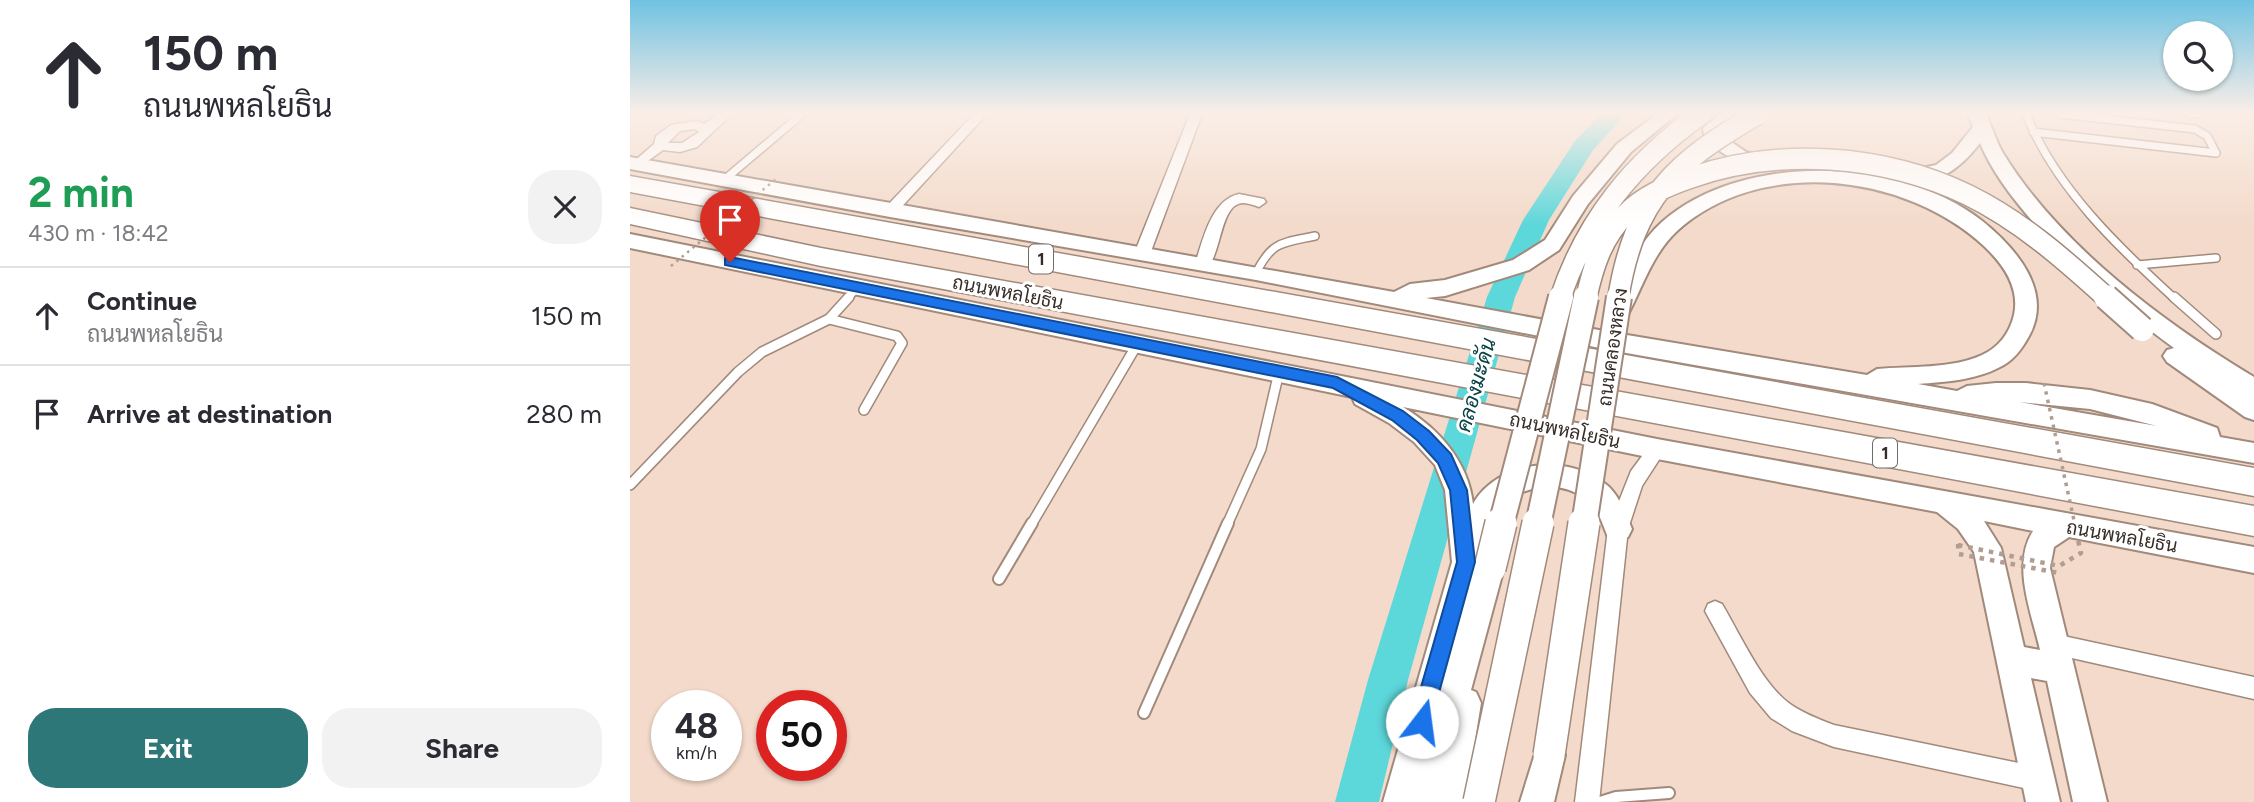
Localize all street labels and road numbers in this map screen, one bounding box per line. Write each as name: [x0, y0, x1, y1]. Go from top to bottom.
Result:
road number: 1: [1029, 244, 1053, 274]
street label: ถนนพหลโยธิน: [950, 269, 1066, 315]
street label: ถนนคลองหลวง: [1593, 287, 1632, 408]
street label: ถนนพหลโยธิน: [1507, 407, 1623, 453]
road number: 1: [1873, 438, 1897, 467]
street label: ถนนพหลโยธิน: [2065, 514, 2179, 558]

